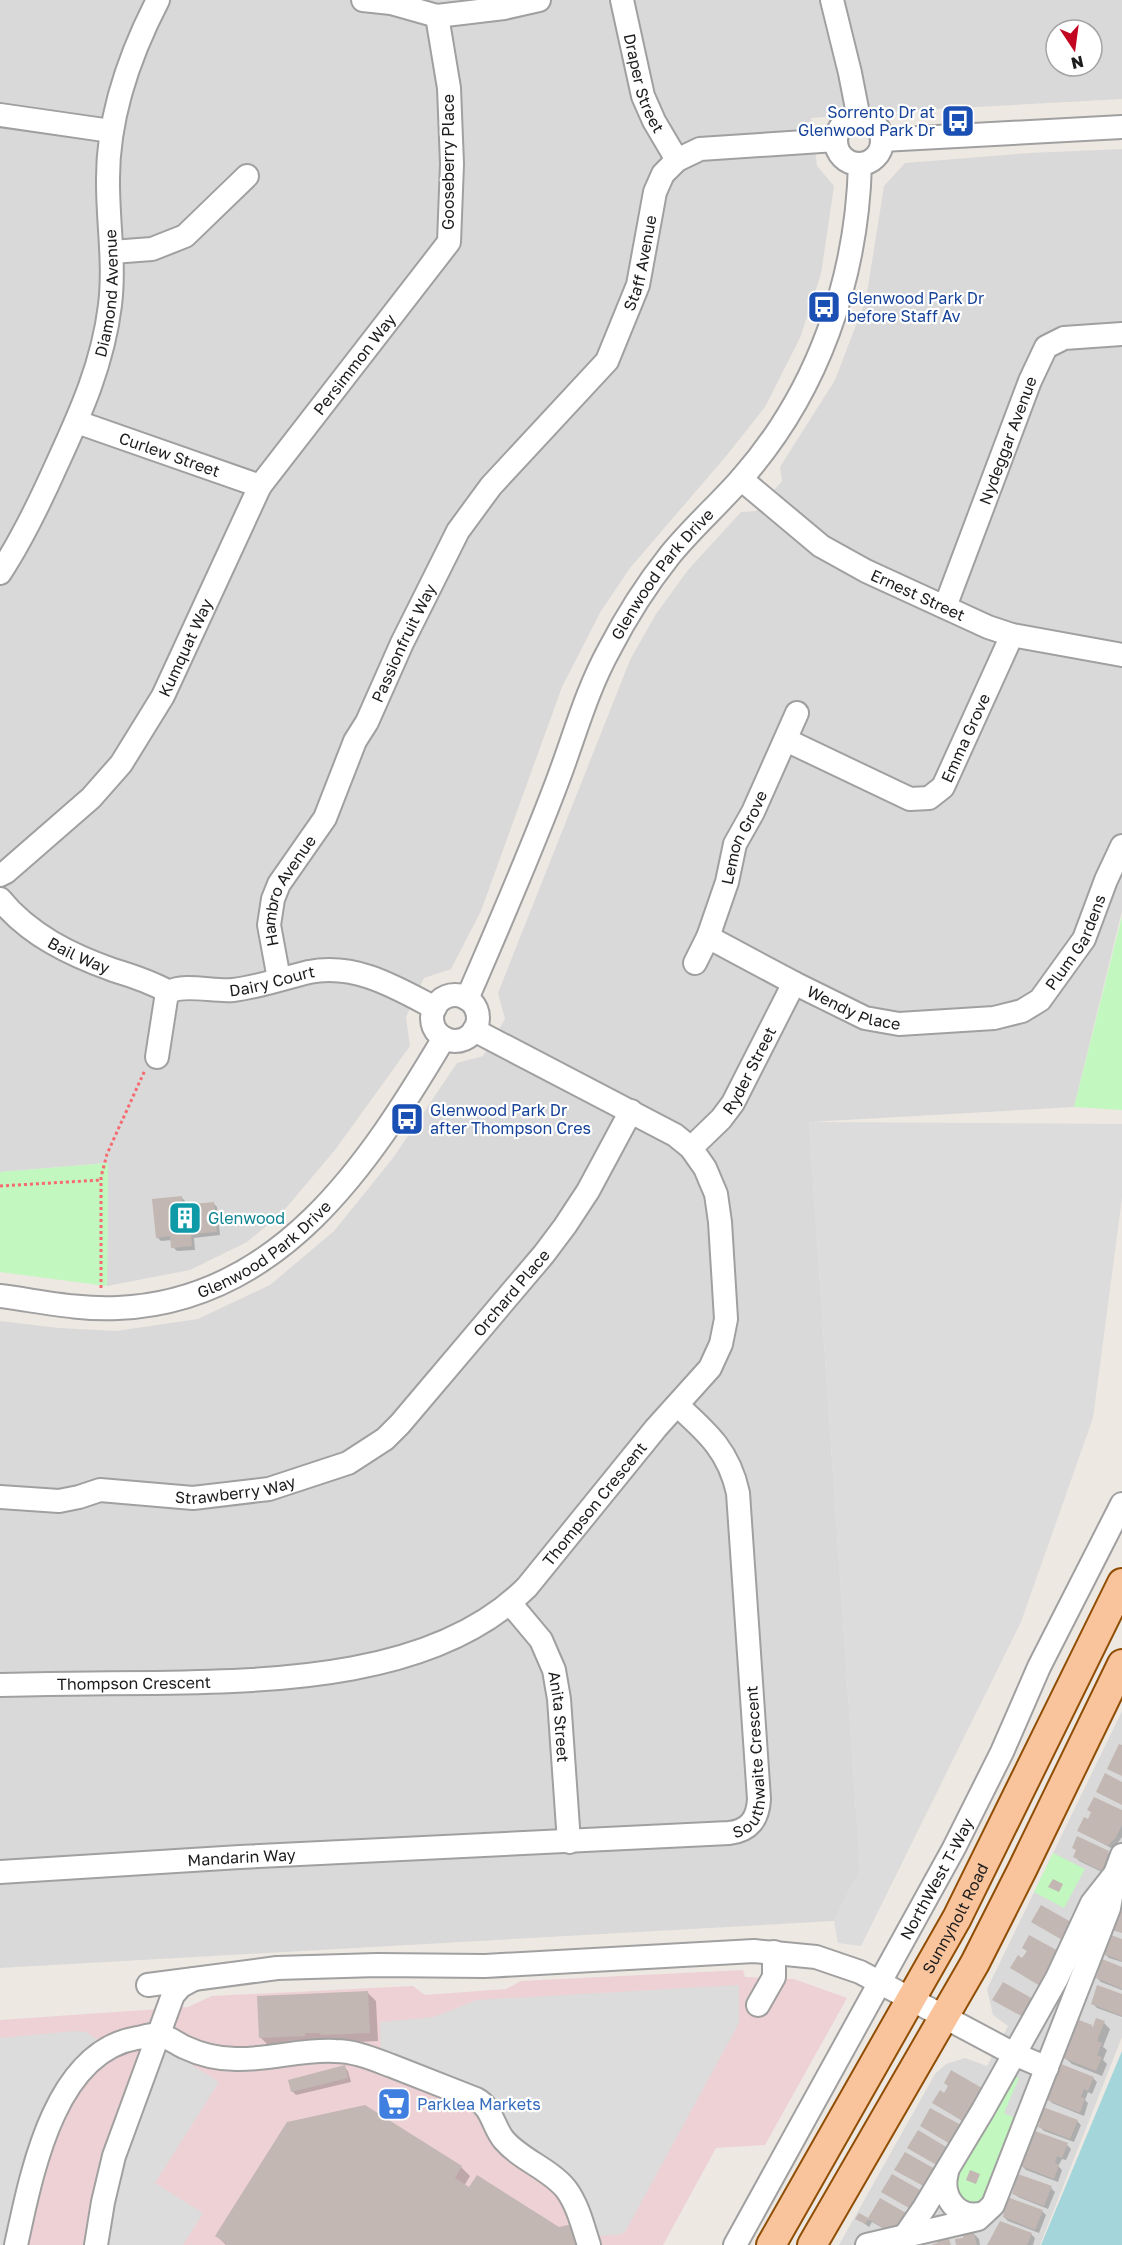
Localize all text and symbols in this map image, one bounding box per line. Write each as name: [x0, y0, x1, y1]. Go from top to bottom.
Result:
north arrow: [1044, 18, 1104, 78]
street label: Draper Street: [620, 32, 669, 136]
text: N: [1069, 52, 1086, 74]
street label: Gooseberry Place: [438, 94, 458, 230]
place label: Sorrento Dr at Glenwood Park Dr: [798, 102, 935, 140]
bus stop icon: Sorrento Dr at Glenwood Park Dr: [940, 103, 976, 139]
street label: Staff Avenue: [619, 213, 661, 314]
street label: Diamond Avenue: [90, 229, 122, 359]
place label: Glenwood Park Dr before Staff Av: [847, 288, 984, 326]
bus stop icon: Glenwood Park Dr before Staff Av: [806, 289, 842, 325]
street label: Persimmon Way: [309, 310, 400, 419]
street label: Nydeggar Avenue: [974, 373, 1041, 507]
street label: Curlew Street: [117, 428, 223, 481]
street label: Glenwood Park Drive: [606, 504, 718, 643]
street label: Ernest Street: [868, 565, 968, 625]
street label: Passionfruit Way: [367, 580, 440, 705]
street label: Kumquat Way: [154, 595, 217, 700]
street label: Emma Grove: [936, 690, 994, 786]
street label: Lemon Grove: [717, 787, 771, 886]
street label: Hambro Avenue: [259, 831, 320, 948]
street label: Plum Gardens: [1041, 891, 1110, 994]
street label: Bail Way: [44, 932, 112, 978]
street label: Dairy Court: [228, 961, 316, 1000]
street label: Wendy Place: [804, 981, 902, 1034]
street label: Ryder Street: [718, 1023, 780, 1119]
place label: Glenwood Park Dr after Thompson Cres: [430, 1100, 591, 1138]
bus stop icon: Glenwood Park Dr after Thompson Cres: [389, 1101, 425, 1137]
street label: Glenwood Park Drive: [194, 1196, 335, 1302]
building icon: Glenwood: [167, 1200, 203, 1236]
place label: Glenwood: [208, 1208, 285, 1228]
street label: Orchard Place: [469, 1245, 554, 1341]
street label: Thompson Crescent: [538, 1438, 651, 1570]
street label: Strawberry Way: [174, 1471, 298, 1508]
street label: Anita Street: [544, 1669, 573, 1763]
street label: Thompson Crescent: [57, 1672, 211, 1694]
street label: Southwaite Crescent: [730, 1685, 769, 1842]
street label: NorthWest T-Way: [895, 1815, 977, 1943]
street label: Mandarin Way: [187, 1844, 296, 1870]
street label: Sunnyholt Road: [918, 1860, 992, 1977]
supermarket icon: Parklea Markets: [376, 2086, 412, 2122]
place label: Parklea Markets: [417, 2094, 541, 2114]

